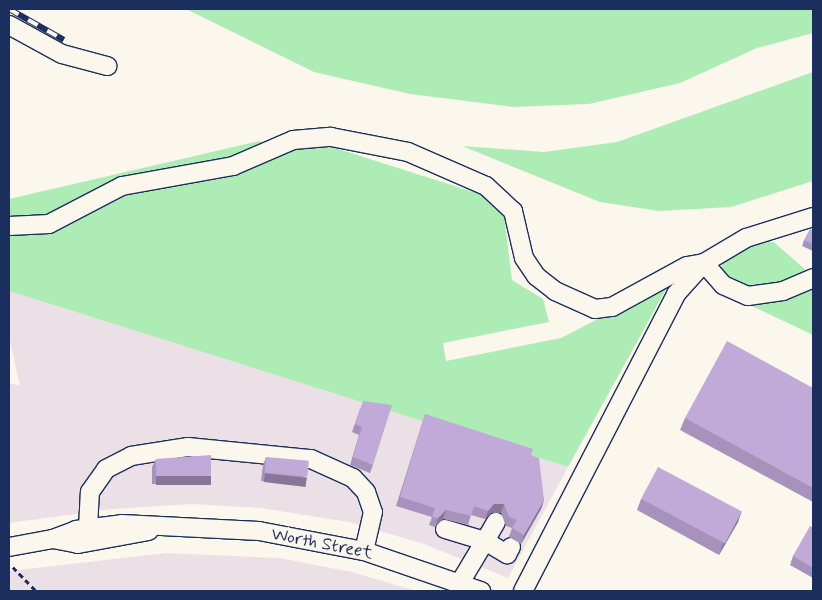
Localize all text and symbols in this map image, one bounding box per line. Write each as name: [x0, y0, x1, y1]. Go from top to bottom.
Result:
street label: Worth Street: [269, 524, 375, 564]

